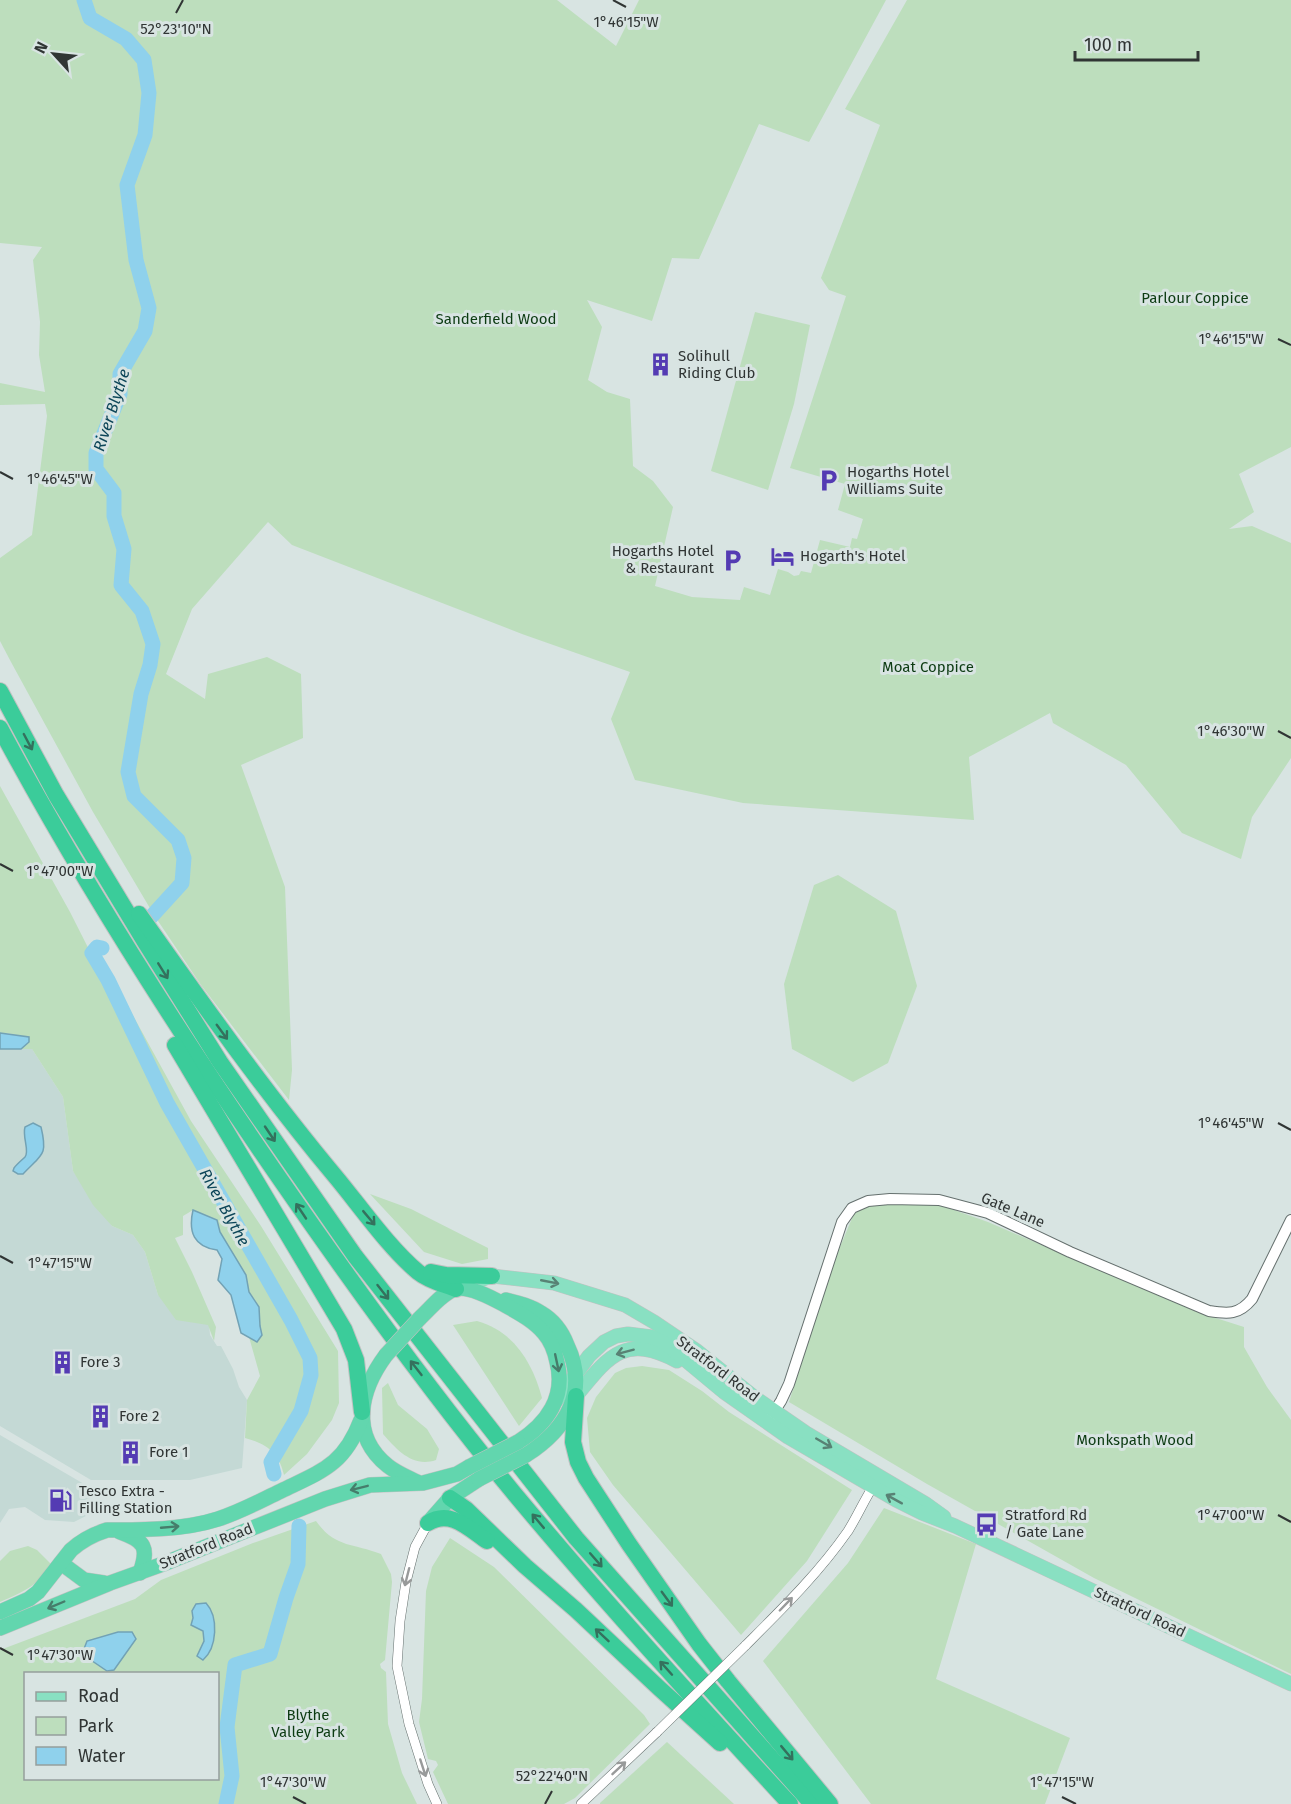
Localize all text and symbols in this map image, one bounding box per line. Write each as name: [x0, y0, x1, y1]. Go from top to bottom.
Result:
text: 1°46'15"W: [593, 13, 659, 31]
text: 52°23'10"N: [140, 20, 212, 38]
north arrow: [24, 24, 84, 84]
scale bar: [1075, 24, 1198, 62]
text: 100 m: [1084, 34, 1132, 56]
text: N: [30, 38, 52, 56]
park label: Parlour Coppice: [1141, 289, 1249, 307]
park label: Sanderfield Wood: [436, 310, 556, 328]
text: 1°46'15"W: [1198, 330, 1264, 348]
place label: Solihull Riding Club: [678, 347, 755, 382]
building icon: Solihull Riding Club: [647, 352, 673, 378]
water label: River Blythe: [89, 367, 134, 454]
place label: Hogarths Hotel Williams Suite: [847, 463, 950, 498]
parking icon: Hogarths Hotel Williams Suite: [816, 468, 842, 494]
text: 1°46'45"W: [27, 470, 94, 488]
place label: Hogarths Hotel & Restaurant: [612, 542, 715, 577]
hotel icon: Hogarth's Hotel: [769, 543, 795, 569]
parking icon: Hogarths Hotel & Restaurant: [719, 547, 745, 573]
place label: Hogarth's Hotel: [800, 547, 906, 565]
park label: Moat Coppice: [882, 658, 974, 676]
text: 1°46'30"W: [1197, 722, 1265, 740]
one-way arrow: [22, 733, 34, 750]
text: 1°47'00"W: [27, 862, 94, 880]
one-way arrow: [157, 962, 169, 979]
one-way arrow: [216, 1024, 229, 1040]
text: 1°46'45"W: [1198, 1114, 1265, 1132]
one-way arrow: [264, 1125, 276, 1141]
water label: River Blythe: [196, 1165, 254, 1249]
street label: Gate Lane: [978, 1189, 1048, 1231]
one-way arrow: [295, 1202, 308, 1219]
one-way arrow: [362, 1210, 376, 1225]
text: 1°47'15"W: [28, 1254, 93, 1272]
one-way arrow: [541, 1277, 560, 1289]
one-way arrow: [377, 1284, 389, 1300]
street label: Stratford Road: [673, 1332, 763, 1406]
one-way arrow: [616, 1346, 635, 1358]
building icon: Fore 3: [49, 1349, 75, 1375]
place label: Fore 3: [80, 1353, 121, 1371]
one-way arrow: [552, 1353, 563, 1373]
one-way arrow: [409, 1361, 422, 1377]
building icon: Fore 2: [88, 1403, 114, 1429]
place label: Fore 2: [119, 1407, 160, 1425]
park label: Monkspath Wood: [1076, 1431, 1194, 1449]
one-way arrow: [815, 1437, 832, 1449]
building icon: Fore 1: [118, 1439, 144, 1465]
place label: Fore 1: [149, 1443, 189, 1461]
place label: Tesco Extra - Filling Station: [79, 1482, 173, 1517]
one-way arrow: [349, 1483, 368, 1495]
fuel station icon: Tesco Extra - Filling Station: [48, 1487, 74, 1513]
one-way arrow: [886, 1493, 903, 1505]
place label: Stratford Rd / Gate Lane: [1005, 1506, 1087, 1541]
text: 1°47'00"W: [1198, 1506, 1265, 1524]
bus stop icon: Stratford Rd / Gate Lane: [974, 1511, 1000, 1537]
one-way arrow: [531, 1513, 544, 1529]
street label: Stratford Road: [157, 1519, 255, 1573]
one-way arrow: [159, 1521, 179, 1532]
one-way arrow: [589, 1552, 603, 1567]
one-way arrow: [401, 1568, 413, 1587]
street label: Stratford Road: [1091, 1583, 1189, 1641]
one-way arrow: [661, 1591, 674, 1607]
one-way arrow: [779, 1597, 794, 1612]
one-way arrow: [47, 1600, 66, 1611]
one-way arrow: [595, 1628, 610, 1642]
text: 1°47'30"W: [27, 1646, 94, 1664]
one-way arrow: [659, 1661, 673, 1676]
legend: [24, 1672, 219, 1780]
text: Road: [78, 1685, 120, 1707]
park label: Blythe Valley Park: [271, 1706, 345, 1741]
text: Park: [78, 1715, 114, 1737]
text: Water: [78, 1745, 125, 1767]
one-way arrow: [780, 1745, 794, 1760]
one-way arrow: [418, 1758, 429, 1777]
one-way arrow: [611, 1760, 626, 1775]
text: 52°22'40"N: [516, 1767, 588, 1785]
text: 1°47'30"W: [260, 1773, 327, 1791]
text: 1°47'15"W: [1030, 1773, 1095, 1791]

